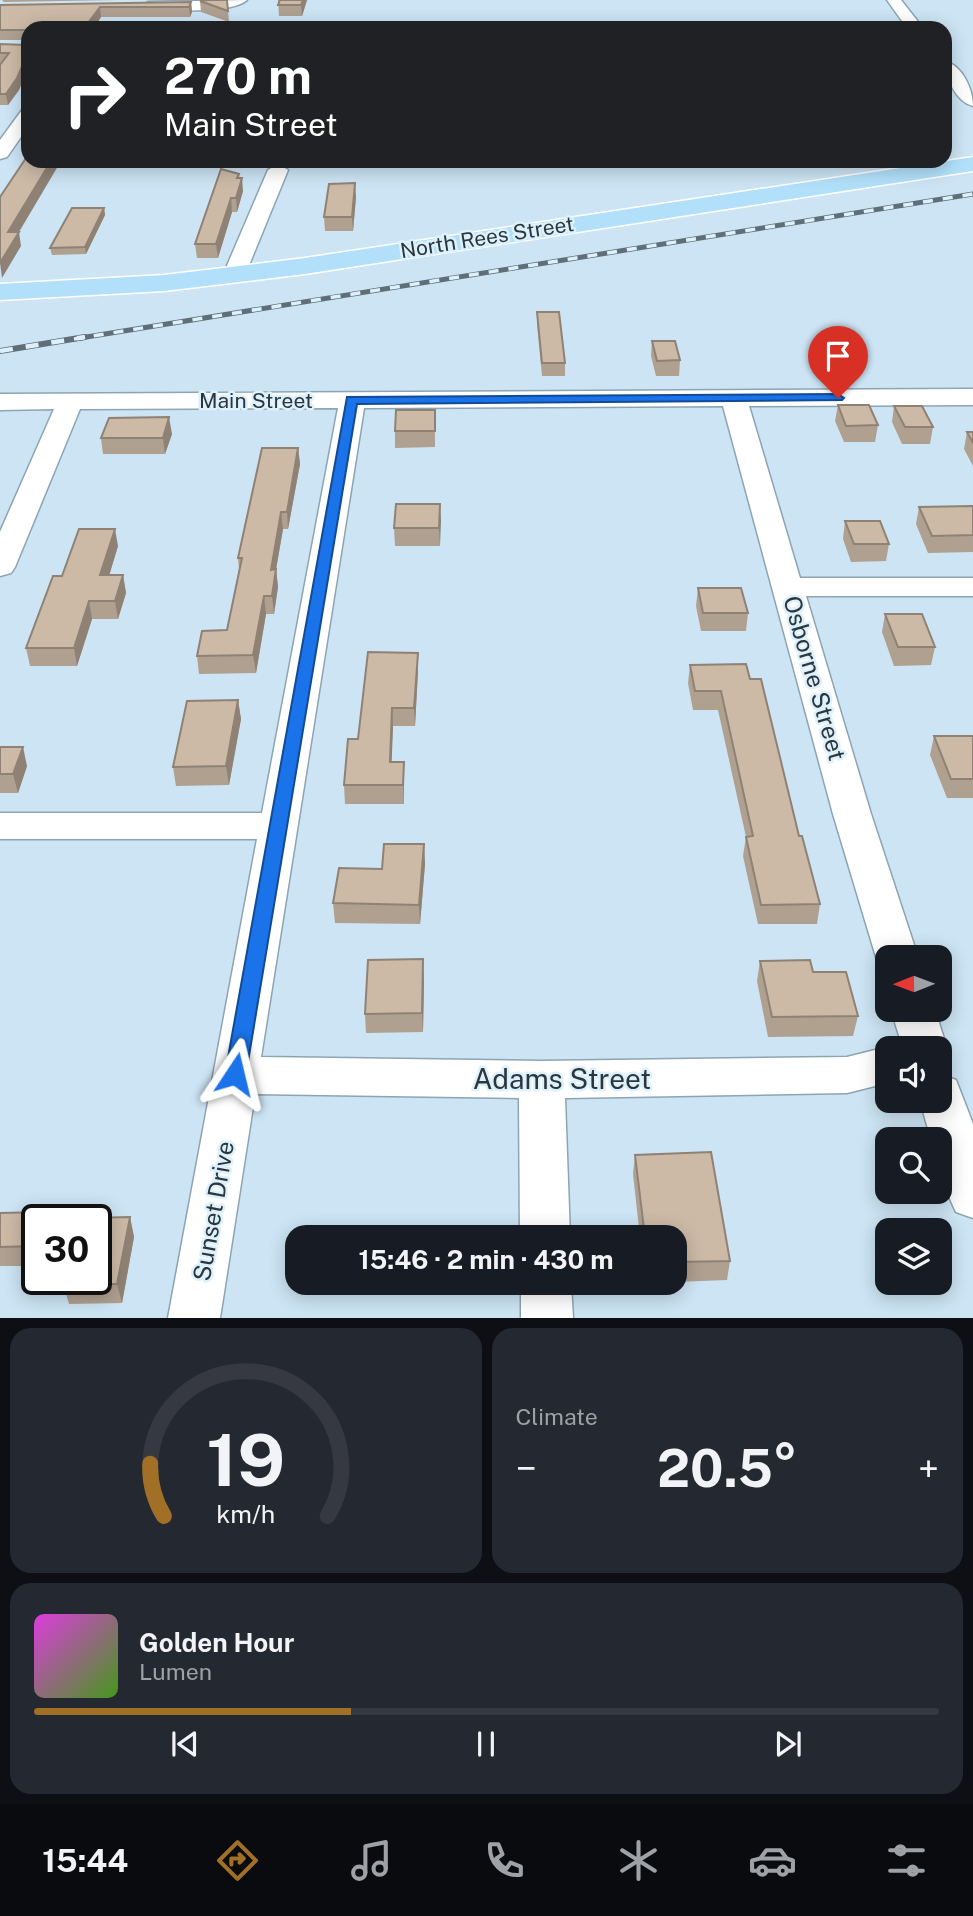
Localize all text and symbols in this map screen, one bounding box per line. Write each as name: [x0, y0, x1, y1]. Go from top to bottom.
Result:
text: 270 m: [164, 47, 312, 105]
icon: right: [49, 49, 140, 140]
text: Main Street: [164, 106, 338, 143]
street label: North Rees Street: [398, 211, 576, 263]
pin: [808, 326, 868, 398]
icon: arrive: [819, 337, 857, 375]
street label: Main Street: [199, 388, 313, 413]
street label: Osborne Street: [778, 592, 852, 764]
north arrow: [875, 945, 952, 1022]
map controls: [875, 945, 952, 1295]
button: sound: [875, 1036, 952, 1113]
position arrow: [198, 1037, 272, 1111]
street label: Adams Street: [473, 1062, 651, 1095]
button: search: [875, 1127, 952, 1204]
street label: Sunset Drive: [187, 1139, 239, 1283]
speed limit sign: 30: [21, 1204, 112, 1295]
button: layers: [875, 1218, 952, 1295]
text: 15:46 · 2 min · 430 m: [359, 1244, 613, 1275]
text: Climate: [516, 1403, 598, 1430]
text: 19: [206, 1418, 285, 1503]
text: 20.5°: [657, 1438, 797, 1499]
text: −: [516, 1446, 537, 1491]
text: +: [918, 1446, 939, 1491]
text: km/h: [216, 1499, 275, 1529]
text: Golden Hour: [139, 1627, 294, 1658]
text: Lumen: [139, 1658, 212, 1685]
icon: previous: [166, 1725, 204, 1763]
icon: pause: [467, 1725, 505, 1763]
icon: next: [769, 1725, 807, 1763]
icon: directions: [213, 1836, 262, 1885]
icon: music: [347, 1836, 396, 1885]
icon: phone: [480, 1836, 529, 1885]
icon: climate: [614, 1836, 663, 1885]
icon: car: [748, 1836, 797, 1885]
icon: filters: [882, 1836, 931, 1885]
text: 15:44: [42, 1842, 128, 1879]

